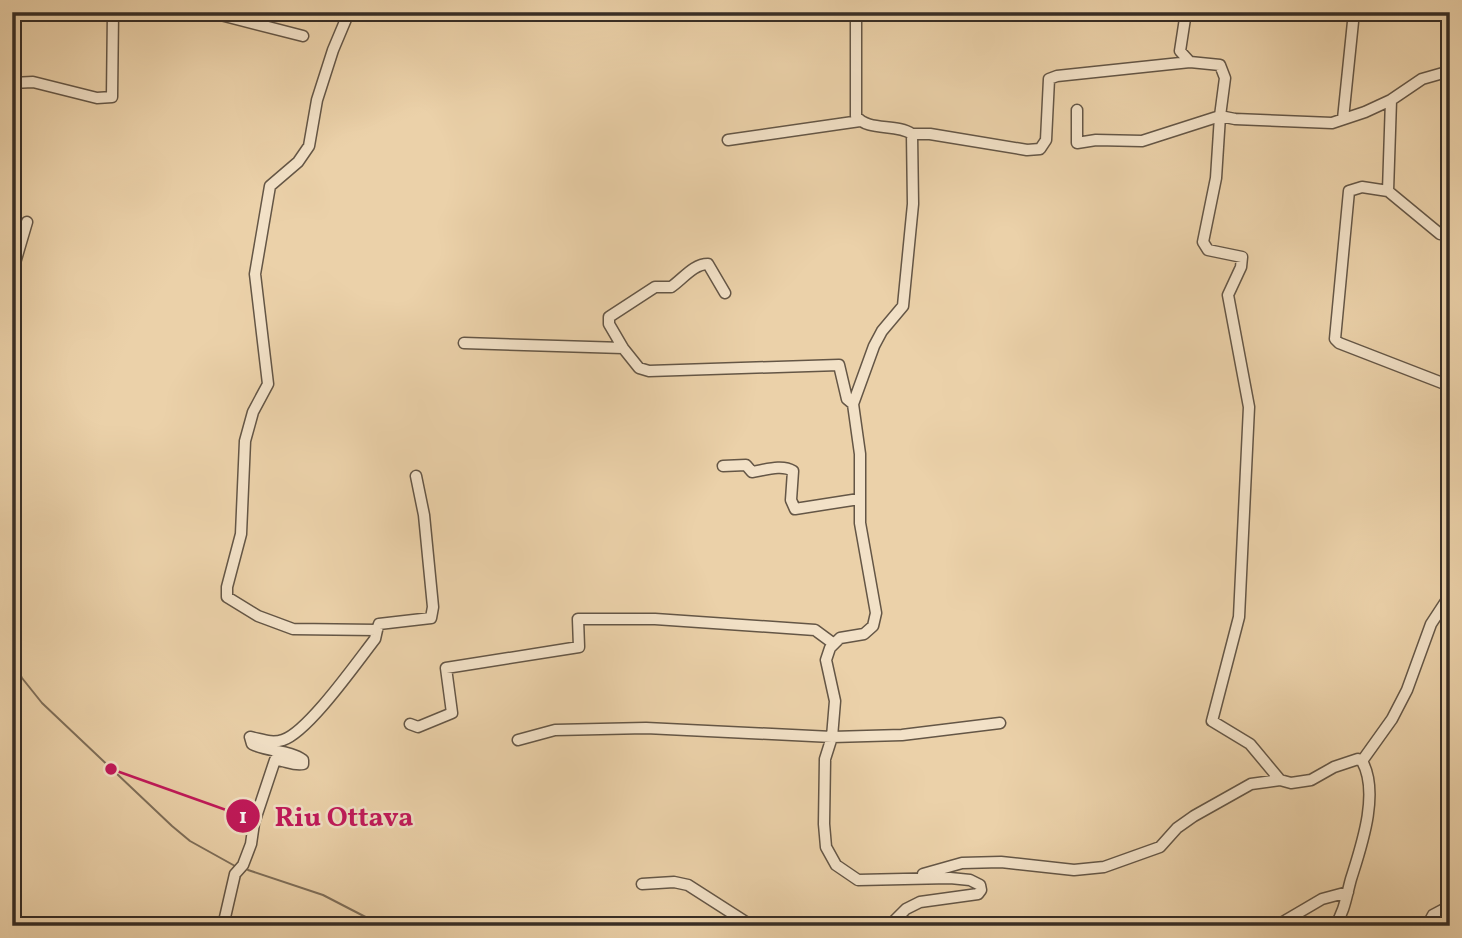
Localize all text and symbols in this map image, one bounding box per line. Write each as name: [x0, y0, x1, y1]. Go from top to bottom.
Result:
callout: Riu Ottava: [225, 792, 427, 841]
text: Riu Ottava: [274, 799, 414, 838]
text: 1: [239, 803, 247, 832]

